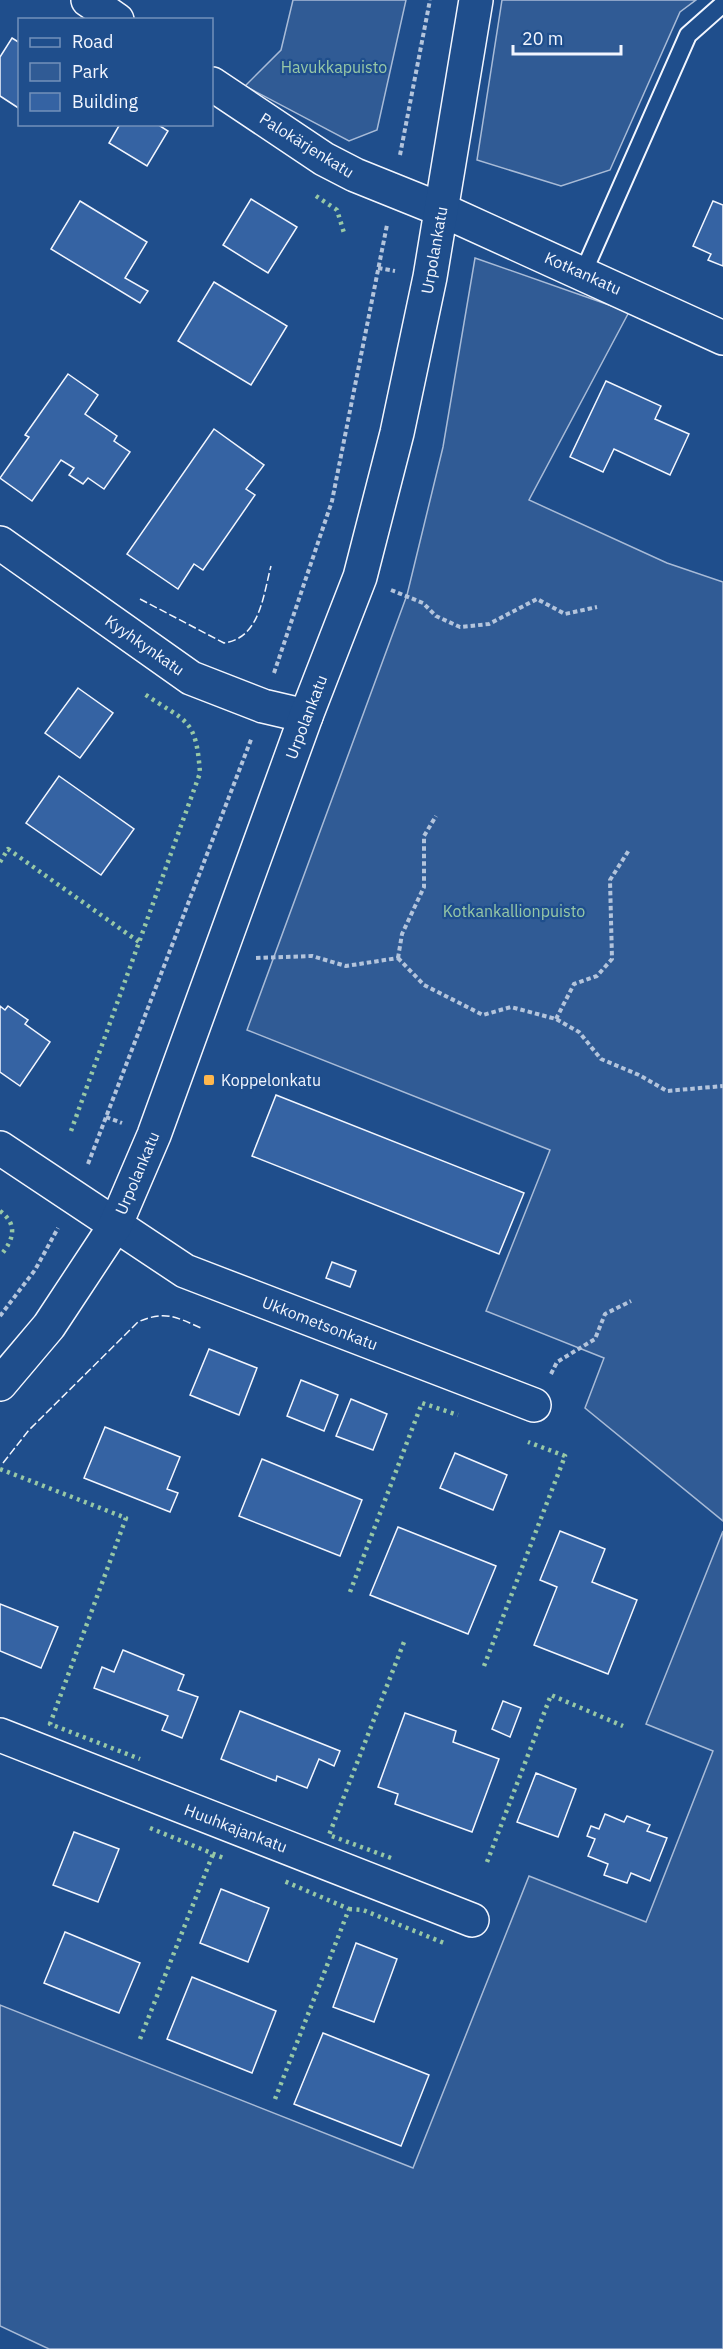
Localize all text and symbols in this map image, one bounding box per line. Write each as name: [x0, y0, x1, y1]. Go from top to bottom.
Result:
legend: [18, 18, 213, 126]
scale bar: [513, 18, 621, 56]
text: 20 m: [522, 27, 564, 50]
text: Road: [72, 30, 113, 53]
park label: Havukkapuisto: [281, 57, 387, 77]
text: Park: [72, 60, 109, 83]
text: Building: [72, 90, 139, 113]
street label: Palokärjenkatu: [256, 108, 358, 182]
street label: Urpolankatu: [416, 205, 452, 295]
street label: Kotkankatu: [542, 247, 624, 299]
street label: Kyyhkynkatu: [102, 610, 188, 680]
street label: Urpolankatu: [281, 672, 331, 762]
park label: Kotkankallionpuisto: [443, 901, 585, 921]
place label: Koppelonkatu: [221, 1070, 321, 1090]
marker: Koppelonkatu: [202, 1073, 216, 1087]
street label: Urpolankatu: [110, 1128, 164, 1218]
street label: Ukkometsonkatu: [259, 1292, 381, 1354]
street label: Huuhkajankatu: [182, 1799, 290, 1857]

